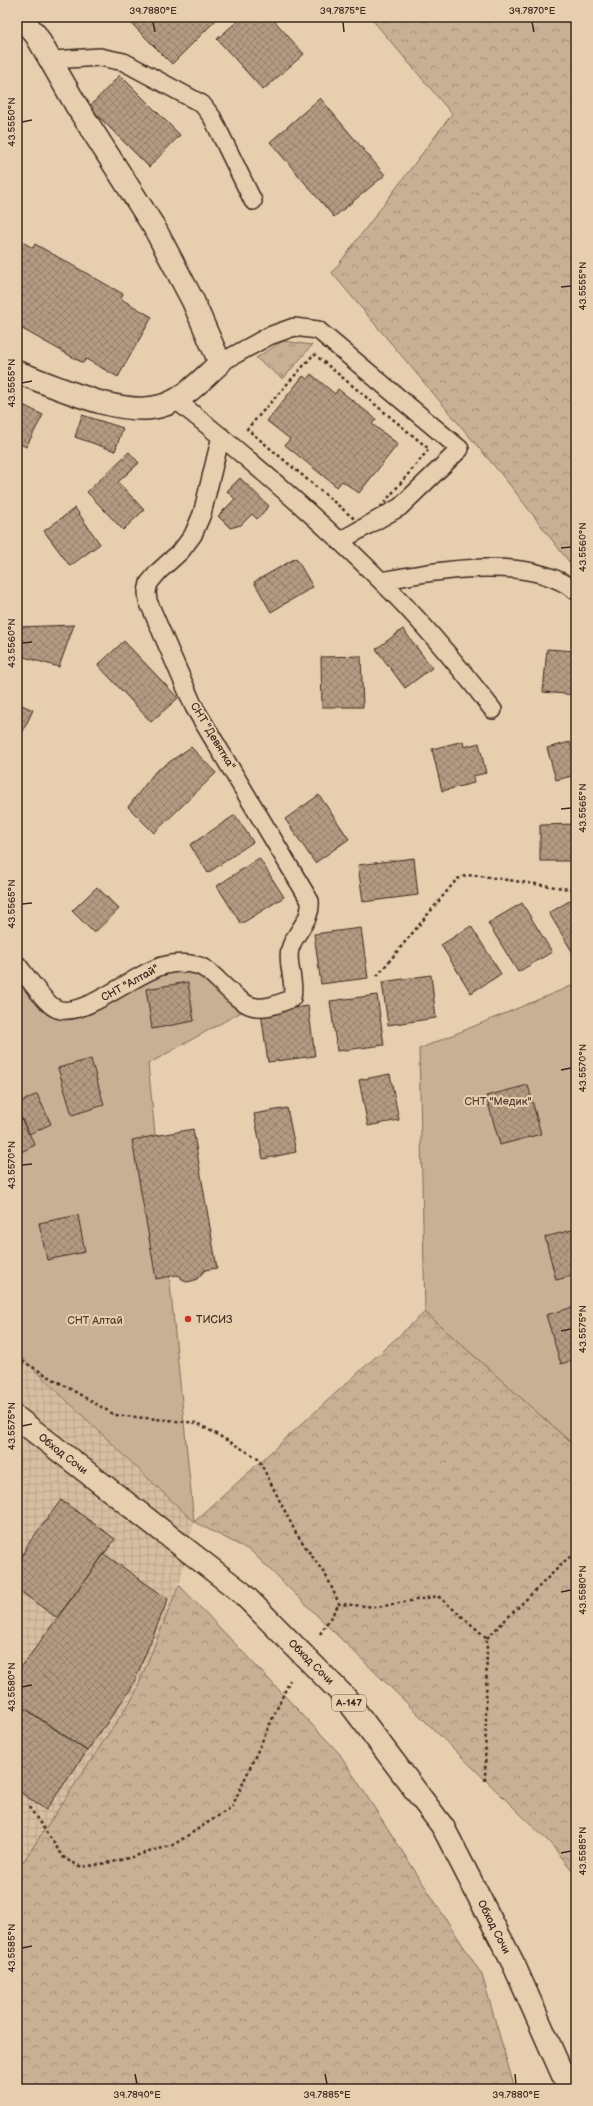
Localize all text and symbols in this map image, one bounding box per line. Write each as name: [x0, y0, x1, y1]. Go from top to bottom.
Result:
text: 39.7880°E: [129, 5, 177, 17]
text: 39.7875°E: [320, 5, 367, 17]
text: 39.7870°E: [509, 5, 556, 17]
text: 43.5550°N: [6, 97, 18, 147]
text: 43.5555°N: [577, 261, 589, 311]
text: 43.5555°N: [6, 358, 18, 408]
text: 43.5560°N: [577, 522, 589, 572]
text: 43.5560°N: [6, 618, 18, 668]
street label: СНТ "Девятка": [188, 700, 238, 772]
text: 43.5565°N: [577, 783, 589, 833]
text: 43.5565°N: [6, 879, 18, 929]
street label: СНТ "Алтай": [99, 962, 161, 1004]
text: 43.5570°N: [577, 1044, 589, 1092]
park label: СНТ "Медик": [464, 1095, 532, 1108]
text: 43.5570°N: [6, 1141, 18, 1189]
text: 43.5575°N: [577, 1305, 589, 1353]
place label: ТИСИЗ: [196, 1313, 233, 1326]
park label: СНТ Алтай: [67, 1314, 123, 1327]
marker: ТИСИЗ: [183, 1314, 193, 1324]
text: 43.5575°N: [6, 1402, 18, 1450]
street label: Обход Сочи: [36, 1431, 90, 1477]
text: 43.5580°N: [577, 1565, 589, 1615]
street label: Обход Сочи: [286, 1637, 336, 1687]
text: 43.5580°N: [6, 1662, 18, 1712]
road number: А-147: [332, 1695, 366, 1711]
text: 43.5585°N: [577, 1826, 589, 1876]
street label: Обход Сочи: [475, 1898, 513, 1956]
text: 43.5585°N: [6, 1923, 18, 1973]
text: 39.7890°E: [113, 2089, 161, 2101]
text: 39.7885°E: [303, 2089, 351, 2101]
text: 39.7880°E: [492, 2089, 540, 2101]

